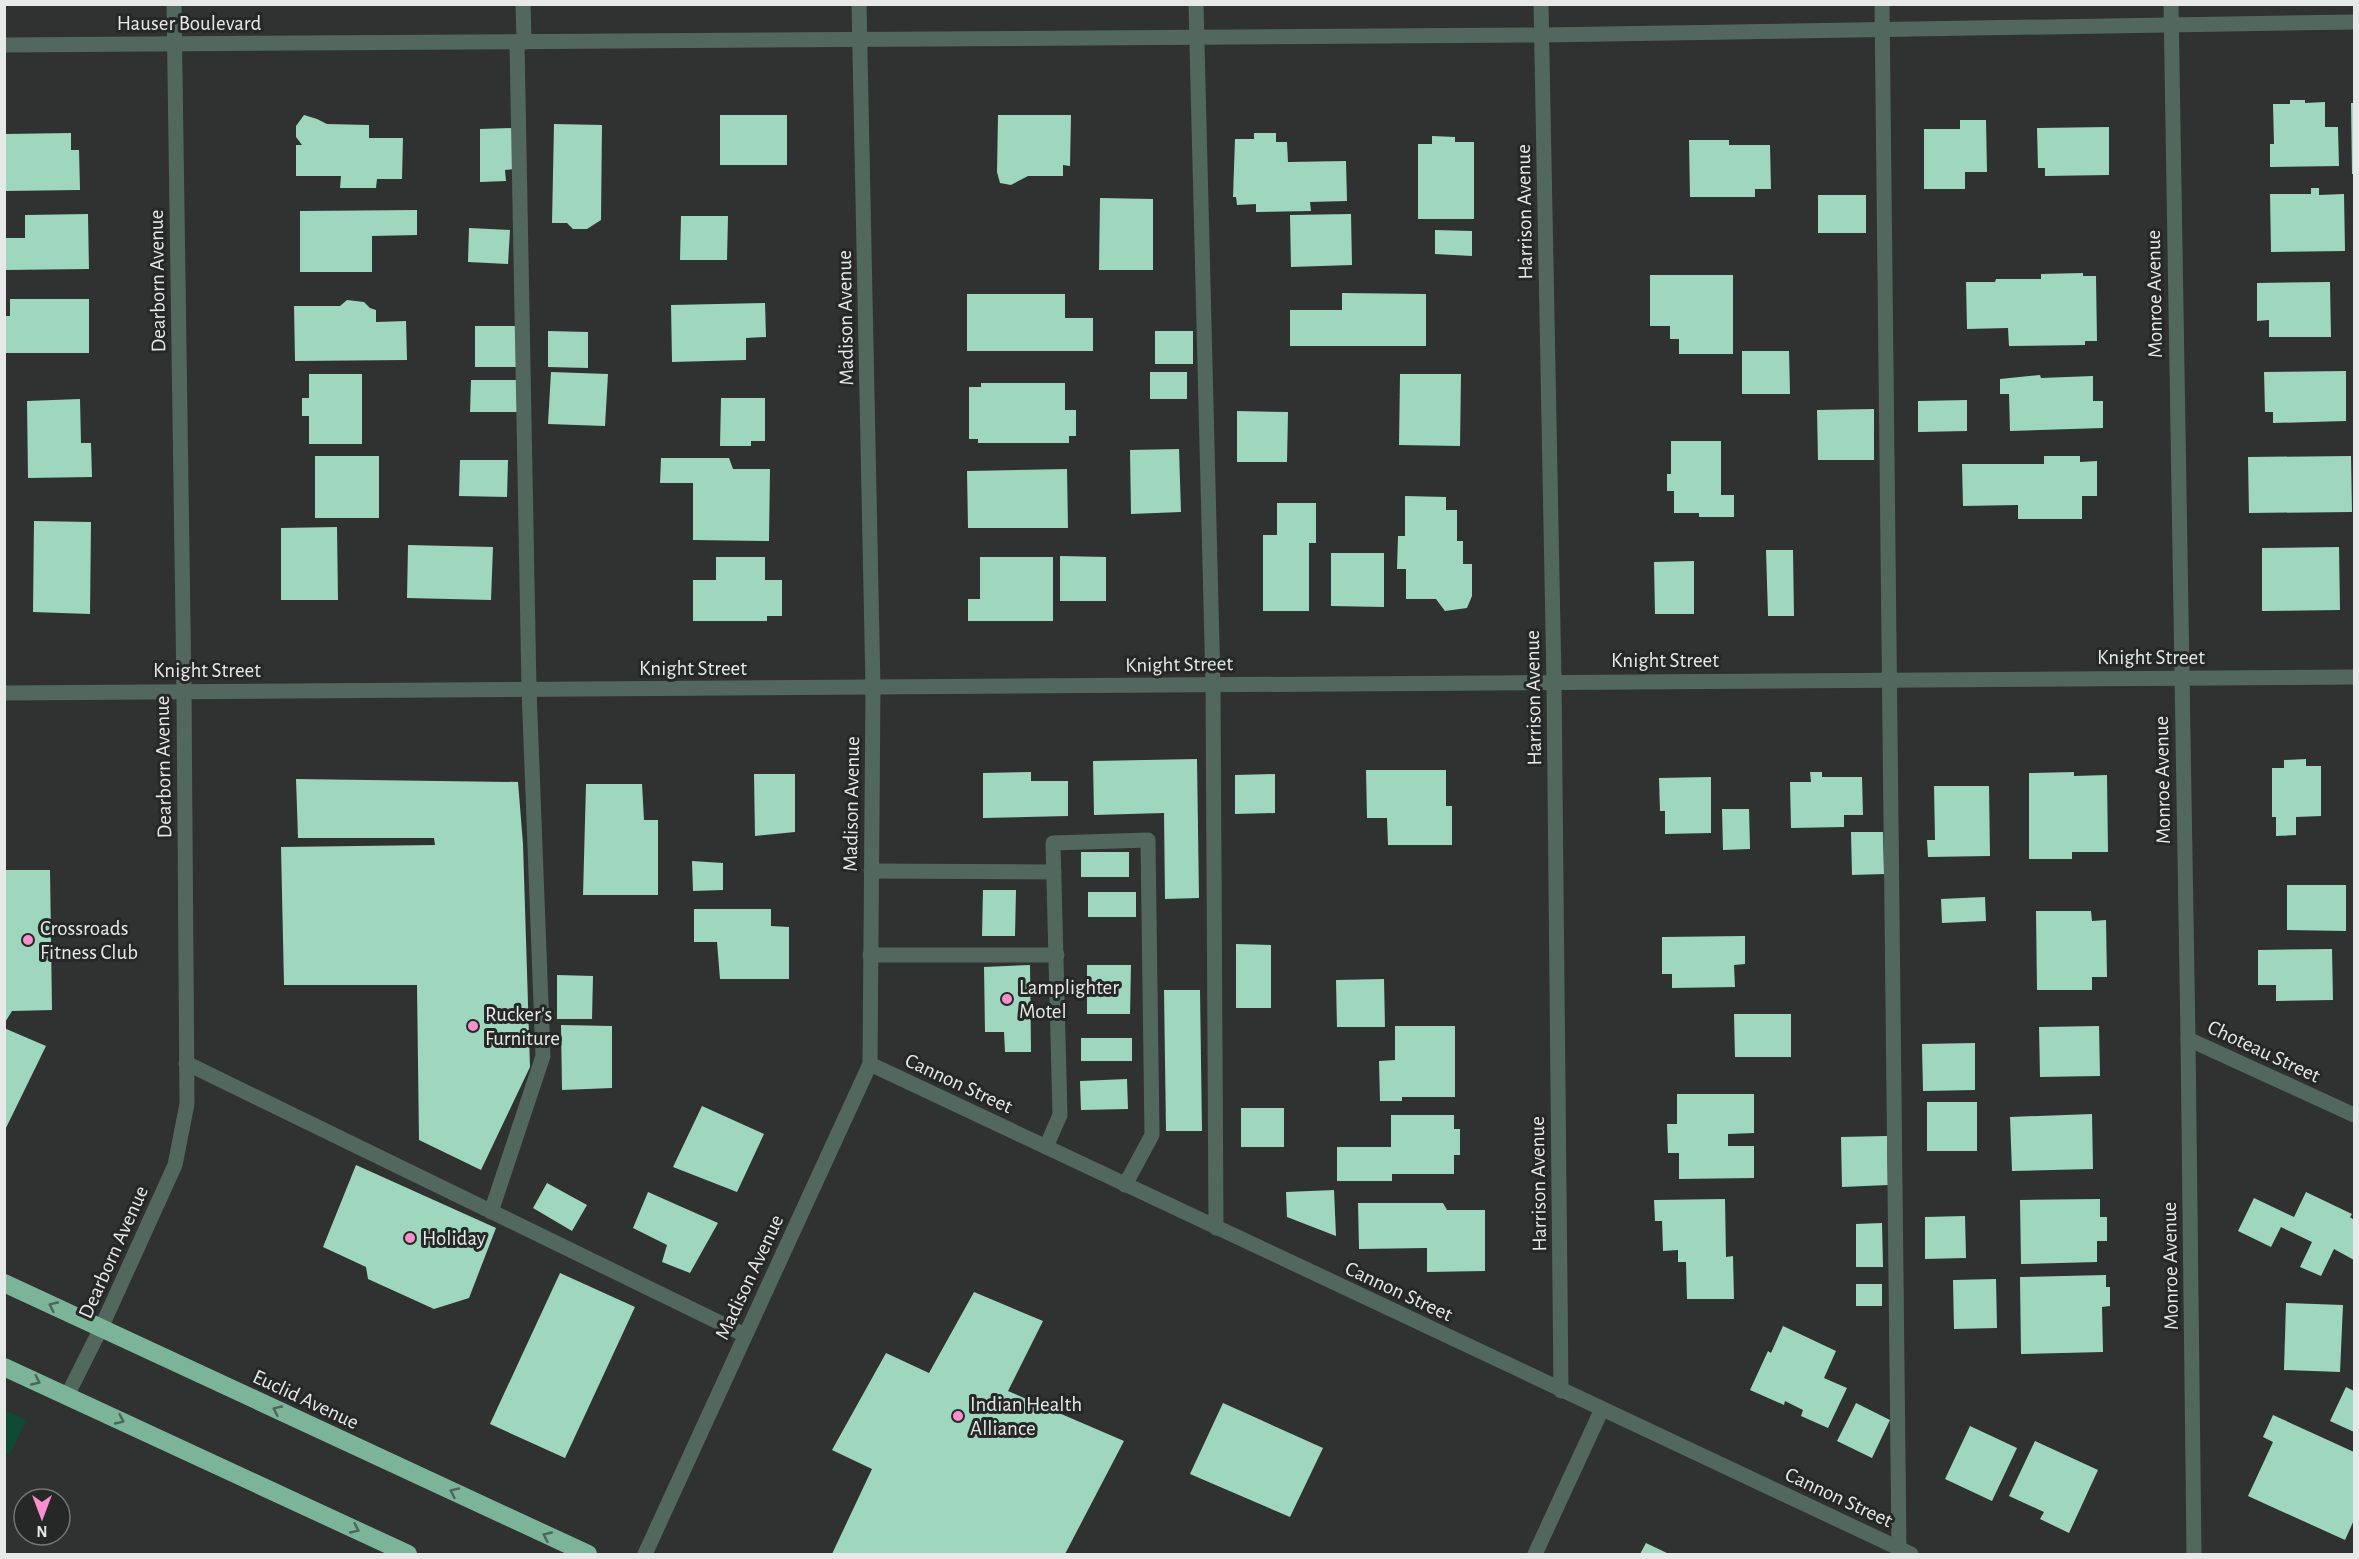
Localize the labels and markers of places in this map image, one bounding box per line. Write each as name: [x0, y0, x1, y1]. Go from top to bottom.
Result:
place label: Crossroads Fitness Club: [40, 918, 138, 963]
marker: Crossroads Fitness Club: [21, 933, 35, 947]
place label: Lamplighter Motel: [1019, 977, 1119, 1022]
marker: Lamplighter Motel: [1000, 992, 1014, 1006]
place label: Rucker's Furniture: [485, 1004, 560, 1049]
marker: Rucker's Furniture: [466, 1019, 480, 1033]
place label: Holiday: [422, 1228, 486, 1249]
marker: Holiday: [403, 1231, 417, 1245]
place label: Indian Health Alliance: [970, 1394, 1082, 1439]
marker: Indian Health Alliance: [951, 1409, 965, 1423]

